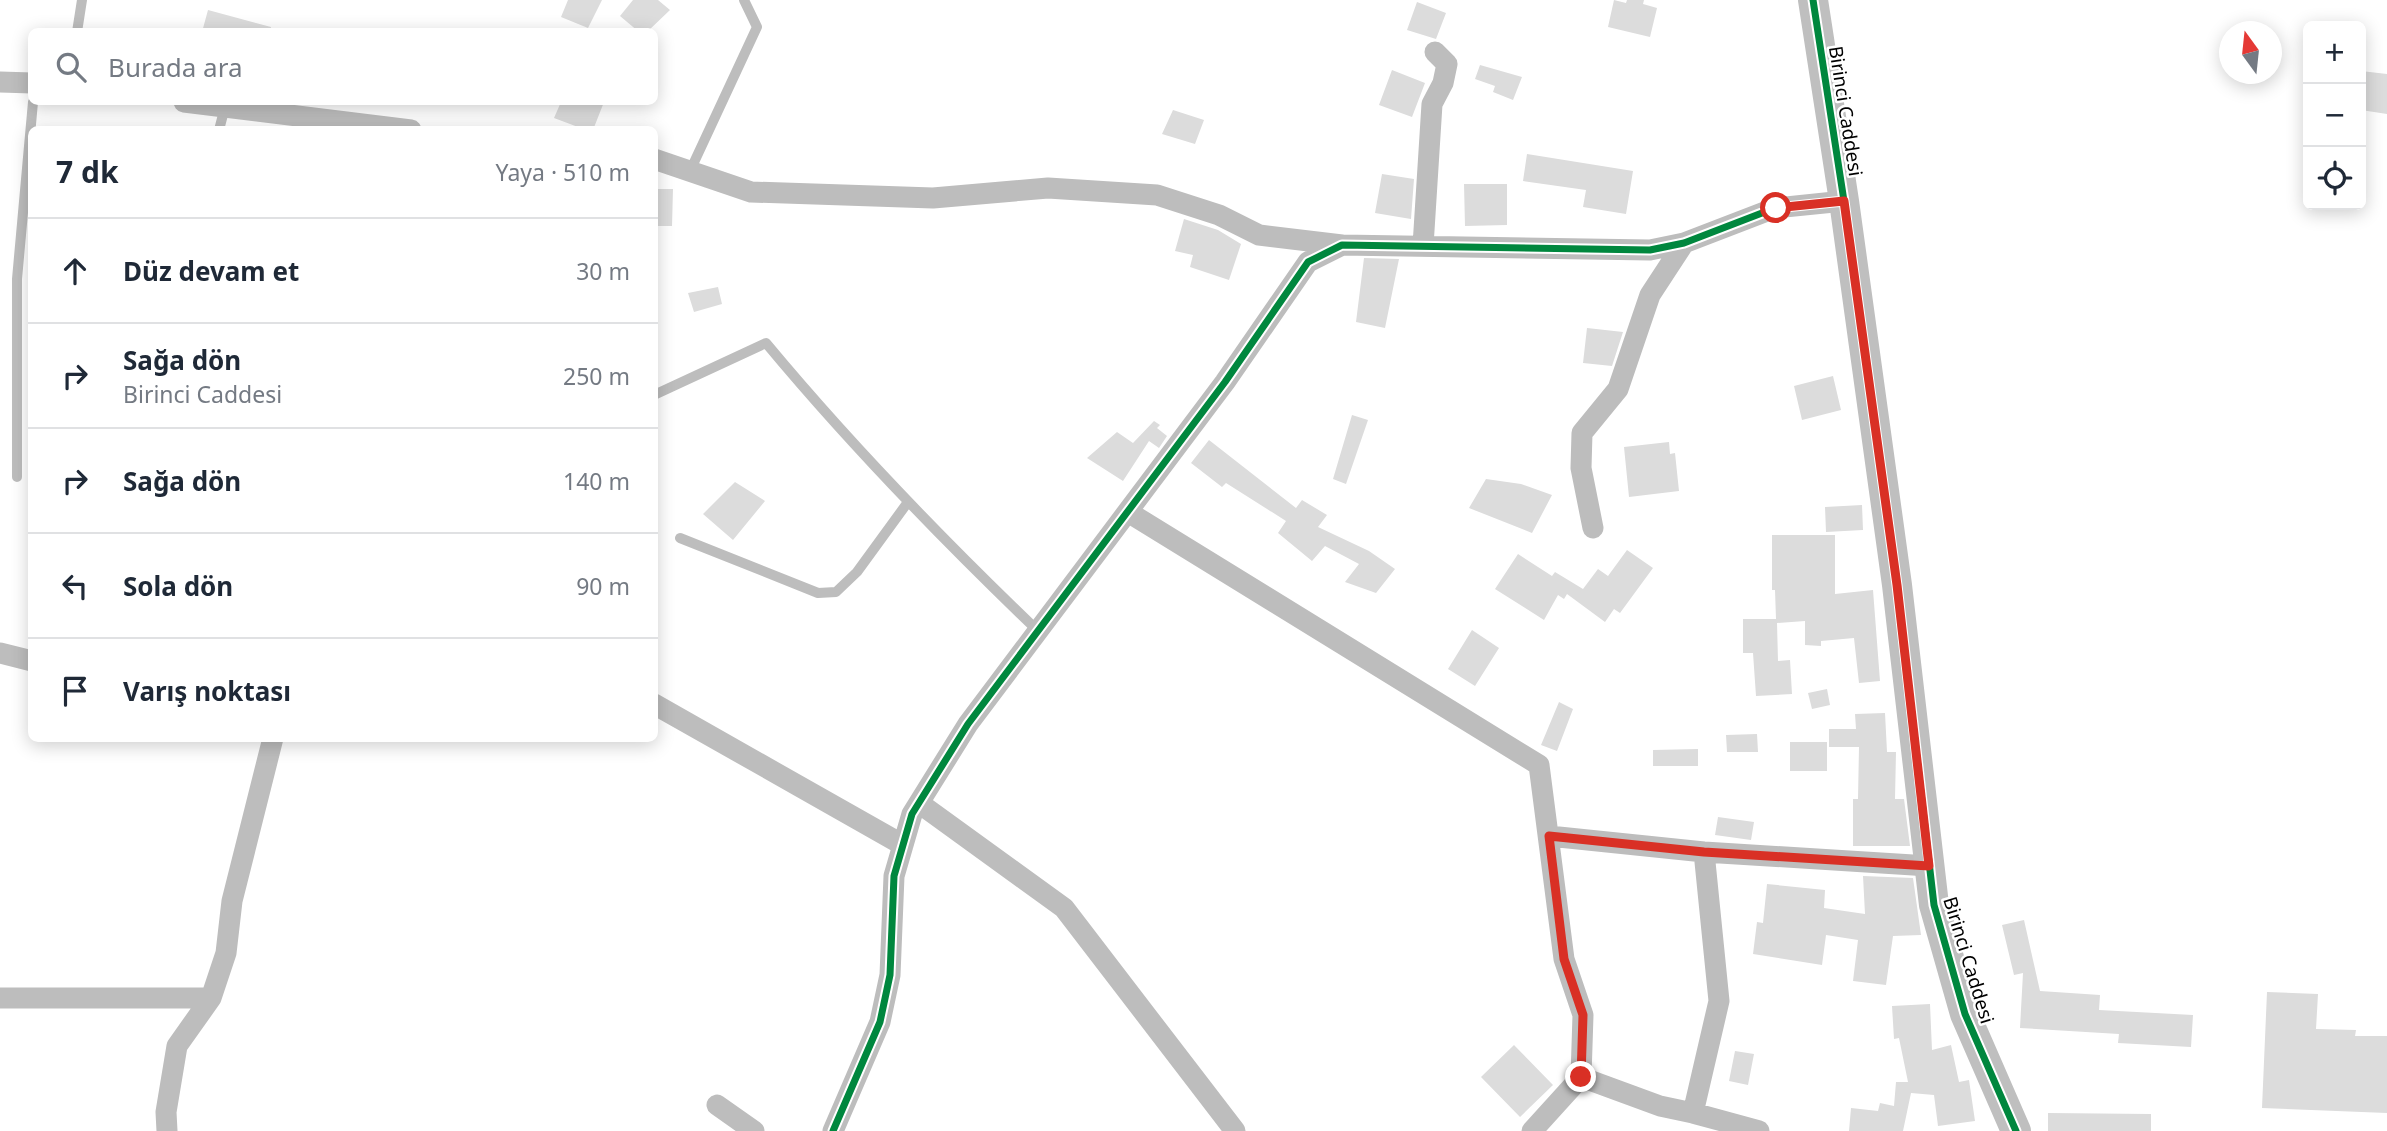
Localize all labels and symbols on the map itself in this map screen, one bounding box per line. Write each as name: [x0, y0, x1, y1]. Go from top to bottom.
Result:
north arrow: [2219, 21, 2282, 84]
street label: Birinci Caddesi: [1823, 44, 1869, 178]
route start: [1760, 192, 1791, 223]
street label: Birinci Caddesi: [1937, 893, 2001, 1027]
route end: [1565, 1061, 1596, 1092]

